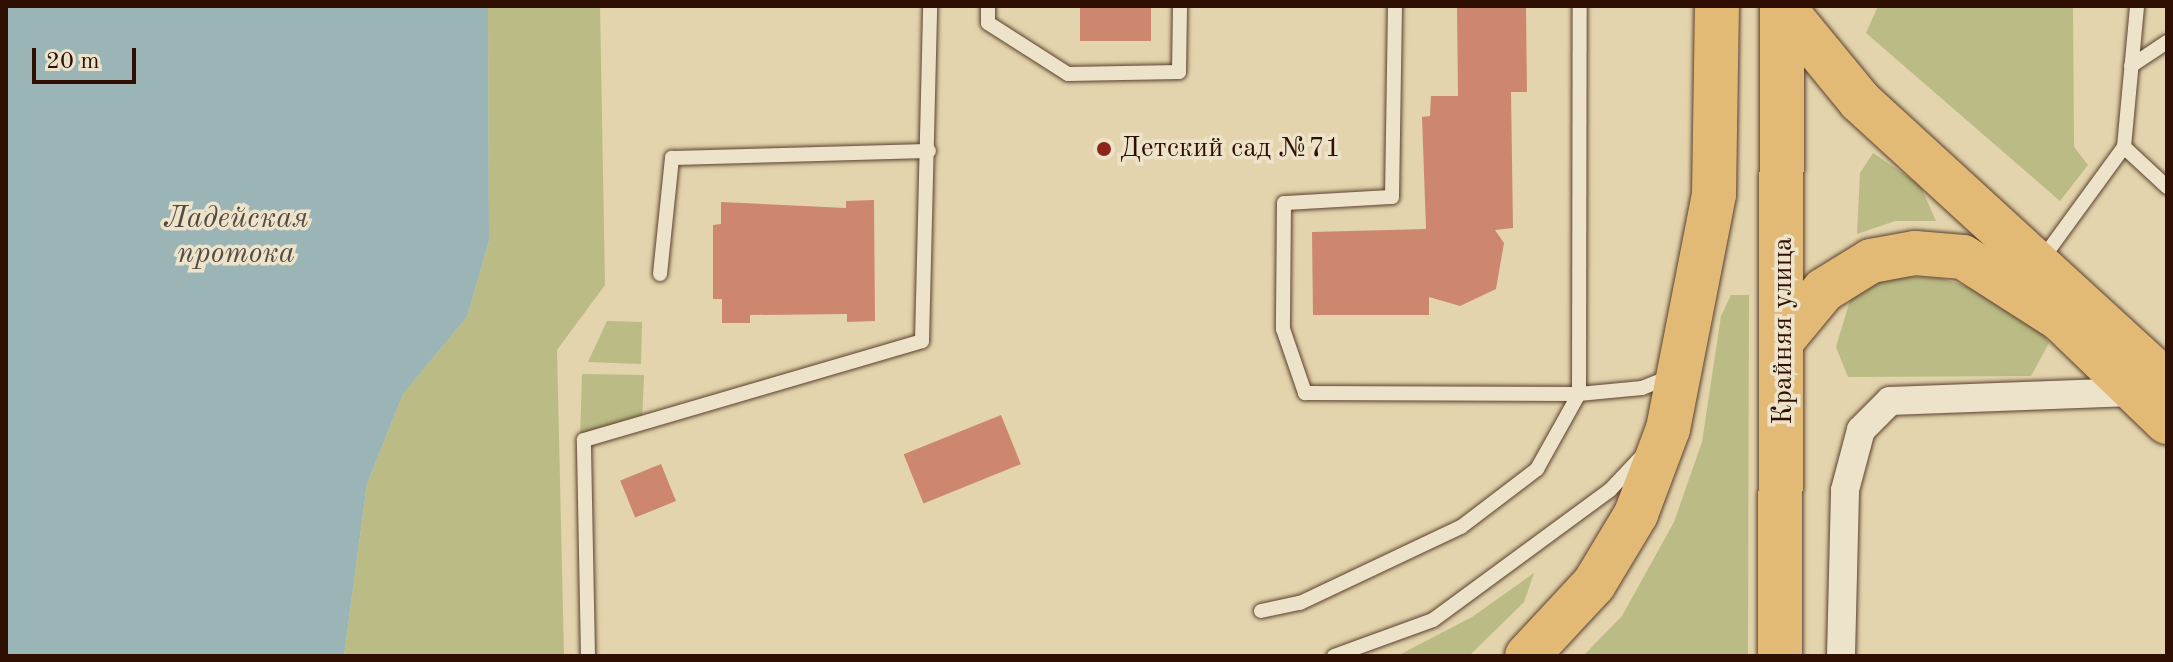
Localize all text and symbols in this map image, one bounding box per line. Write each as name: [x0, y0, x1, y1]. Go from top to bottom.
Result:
scale bar: [36, 32, 140, 82]
text: 20 m: [46, 50, 100, 74]
place label: Детский сад №71: [1120, 132, 1341, 166]
marker: Детский сад №71: [1095, 140, 1113, 158]
water label: Ладейская протока: [163, 201, 309, 272]
street label: Крайняя улица: [1767, 237, 1801, 425]

